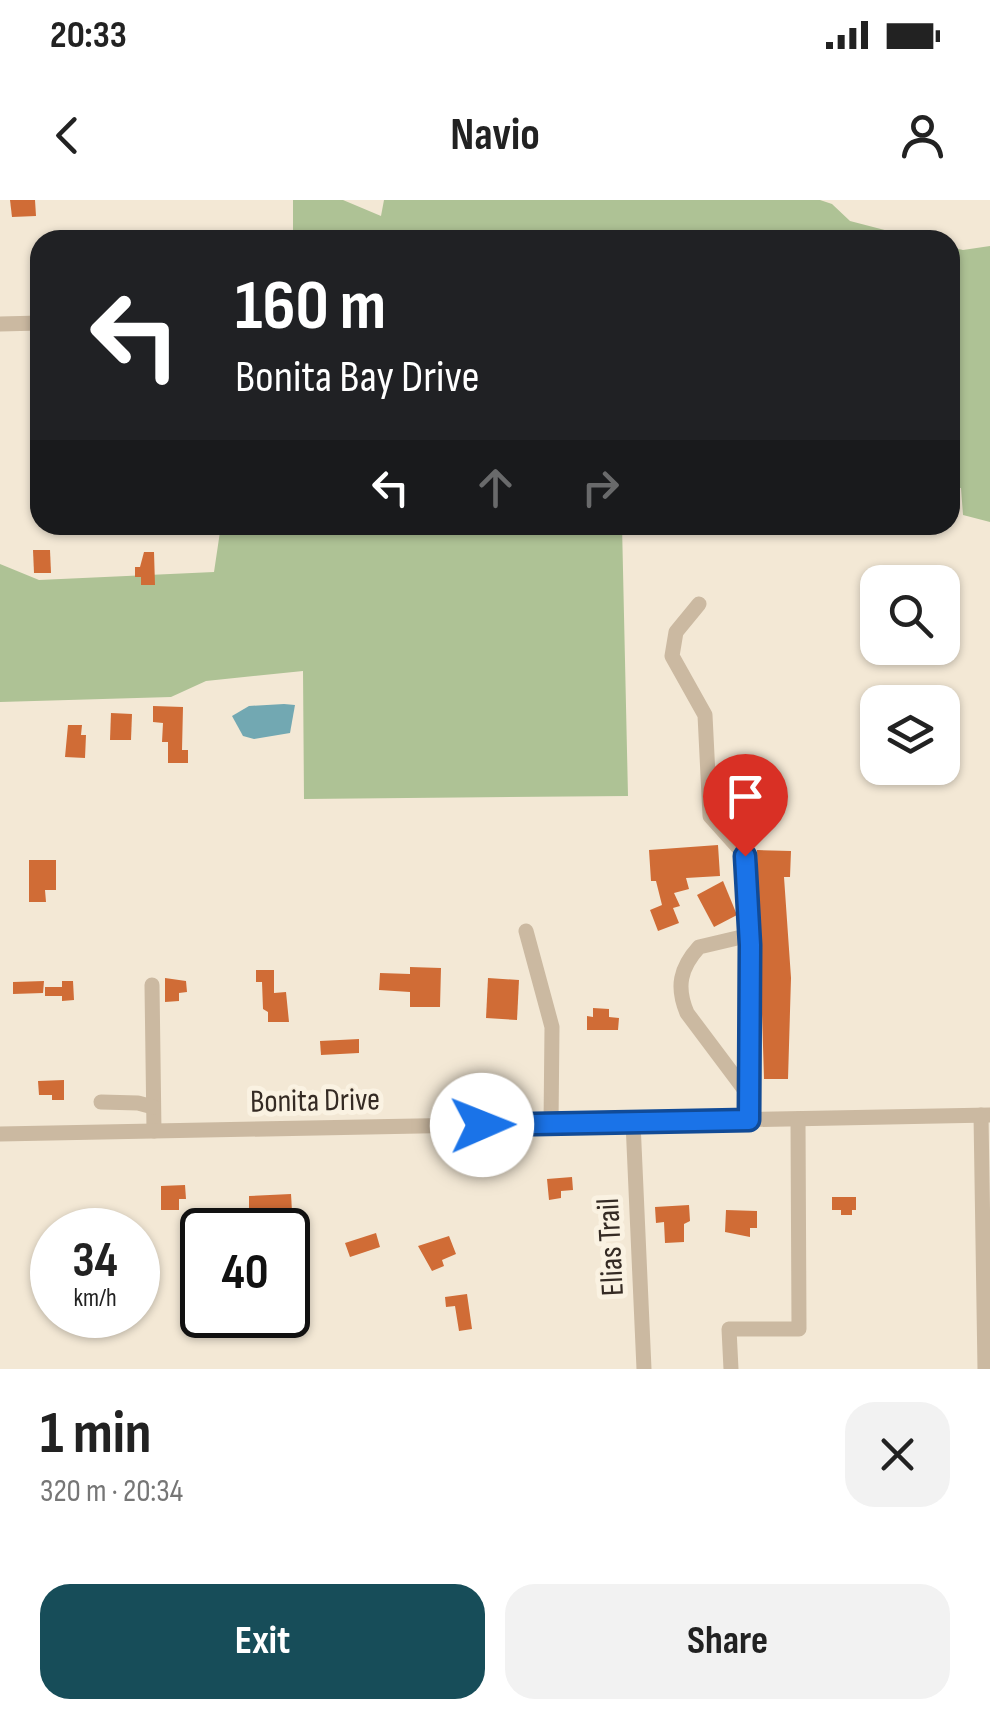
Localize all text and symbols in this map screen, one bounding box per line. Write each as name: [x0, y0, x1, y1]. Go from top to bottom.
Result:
text: 20:33: [50, 13, 127, 58]
icon: back: [40, 108, 95, 163]
text: Navio: [450, 108, 540, 163]
icon: person: [895, 108, 950, 163]
text: 160 m: [235, 265, 386, 349]
icon: left: [70, 270, 200, 400]
text: Bonita Bay Drive: [235, 350, 480, 405]
icon: left: [363, 460, 418, 515]
icon: ahead: [468, 460, 523, 515]
icon: right: [573, 460, 628, 515]
map controls: [860, 565, 960, 785]
button: search: [860, 565, 960, 665]
button: layers: [860, 685, 960, 785]
pin: [703, 754, 788, 857]
icon: arrive: [718, 769, 773, 824]
position arrow: [430, 1073, 534, 1177]
street label: Bonita Drive: [250, 1080, 380, 1122]
street label: Elias Trail: [589, 1197, 633, 1297]
speed limit sign: 40: [180, 1208, 310, 1338]
text: 34: [72, 1231, 118, 1291]
text: km/h: [73, 1283, 117, 1314]
text: 1 min: [40, 1398, 152, 1470]
button: close: [845, 1402, 950, 1507]
text: 320 m · 20:34: [40, 1472, 183, 1511]
button: Exit: [40, 1584, 485, 1699]
button: Share: [505, 1584, 950, 1699]

